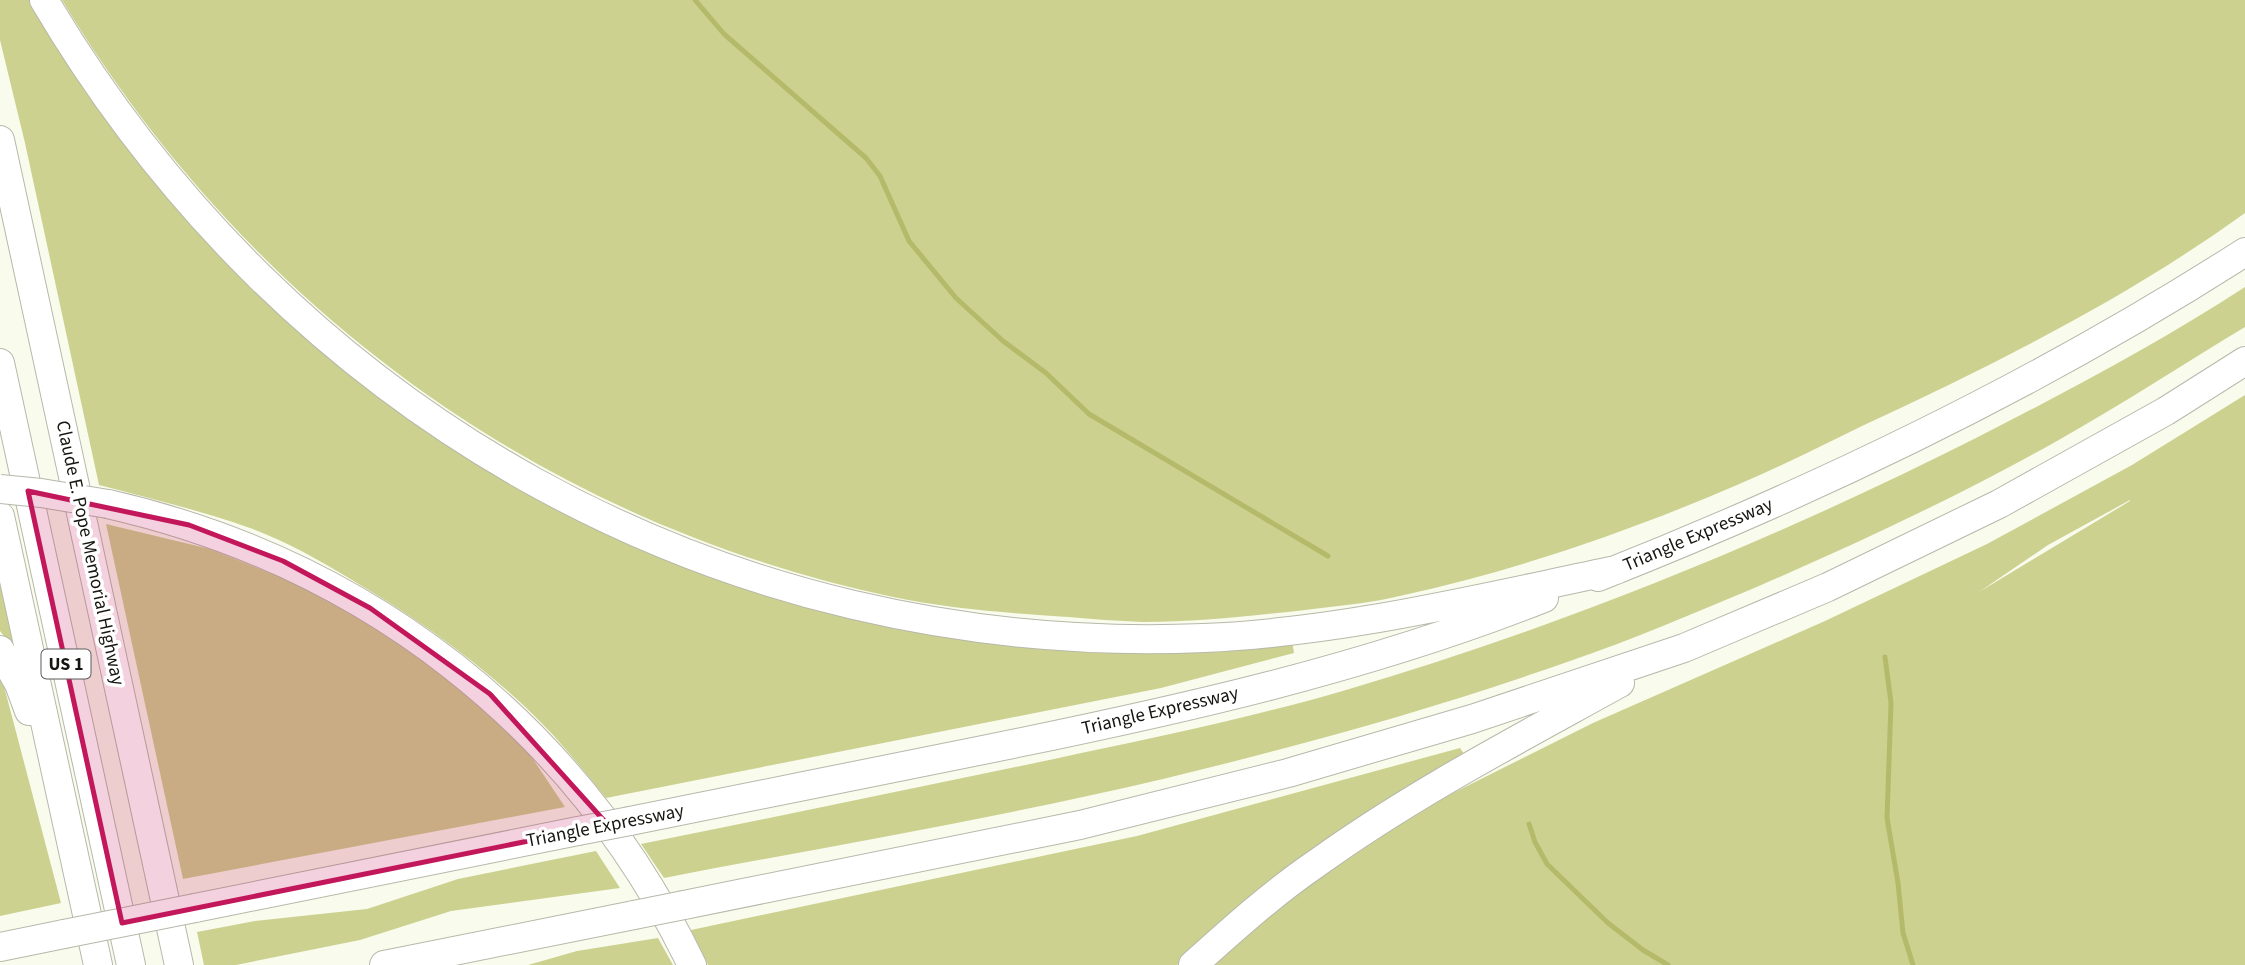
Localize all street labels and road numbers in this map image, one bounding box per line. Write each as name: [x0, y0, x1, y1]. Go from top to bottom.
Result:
street label: Claude E. Pope Memorial Highway: [49, 418, 131, 688]
street label: Triangle Expressway: [1619, 491, 1777, 579]
road number: US 1: [42, 650, 90, 678]
street label: Triangle Expressway: [1079, 680, 1241, 742]
street label: Triangle Expressway: [524, 797, 686, 855]

